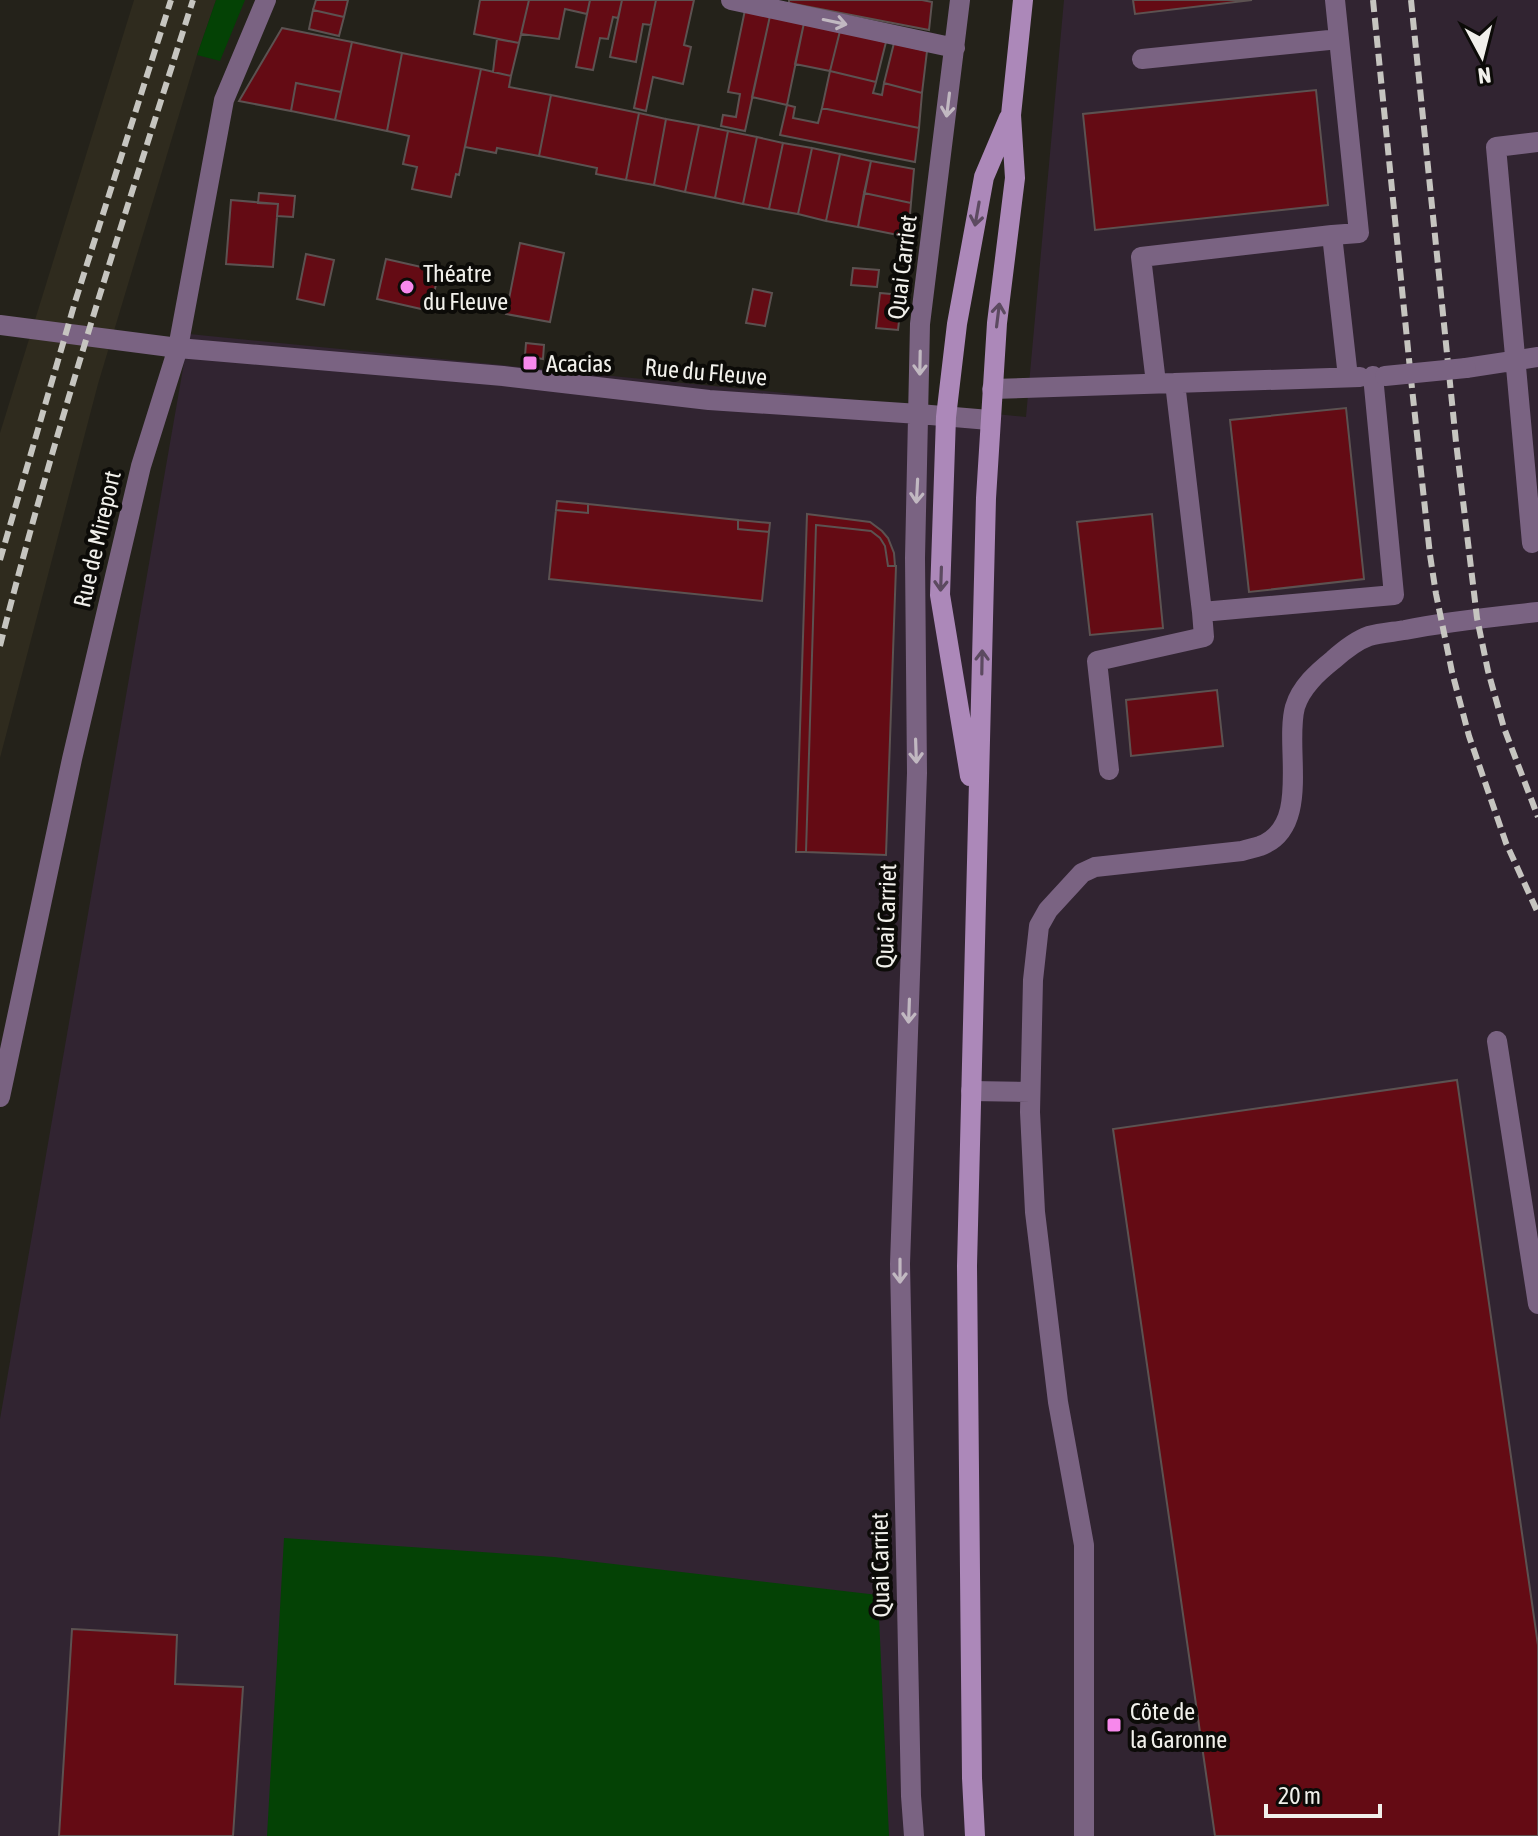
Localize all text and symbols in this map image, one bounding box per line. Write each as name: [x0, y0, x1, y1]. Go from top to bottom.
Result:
one-way arrow: [822, 15, 847, 30]
north arrow: [1442, 16, 1522, 96]
text: N: [1476, 62, 1492, 90]
one-way arrow: [940, 91, 955, 118]
one-way arrow: [968, 201, 983, 227]
street label: Quai Carriet: [882, 213, 922, 321]
place label: Théatre du Fleuve: [423, 260, 508, 315]
marker: Théatre du Fleuve: [398, 278, 416, 296]
one-way arrow: [990, 302, 1005, 329]
one-way arrow: [912, 349, 928, 376]
place label: Acacias: [546, 350, 612, 377]
street label: Rue du Fleuve: [644, 353, 768, 391]
marker: Acacias: [521, 354, 539, 372]
street label: Rue de Mireport: [68, 468, 126, 610]
one-way arrow: [909, 477, 924, 504]
one-way arrow: [933, 565, 948, 592]
one-way arrow: [974, 649, 989, 676]
one-way arrow: [909, 737, 924, 764]
street label: Quai Carriet: [871, 863, 901, 969]
one-way arrow: [901, 997, 916, 1024]
one-way arrow: [892, 1257, 908, 1284]
street label: Quai Carriet: [866, 1512, 894, 1618]
place label: Côte de la Garonne: [1130, 1698, 1227, 1753]
marker: Côte de la Garonne: [1105, 1716, 1123, 1734]
scale bar: [1266, 1768, 1380, 1818]
text: 20 m: [1278, 1782, 1321, 1809]

